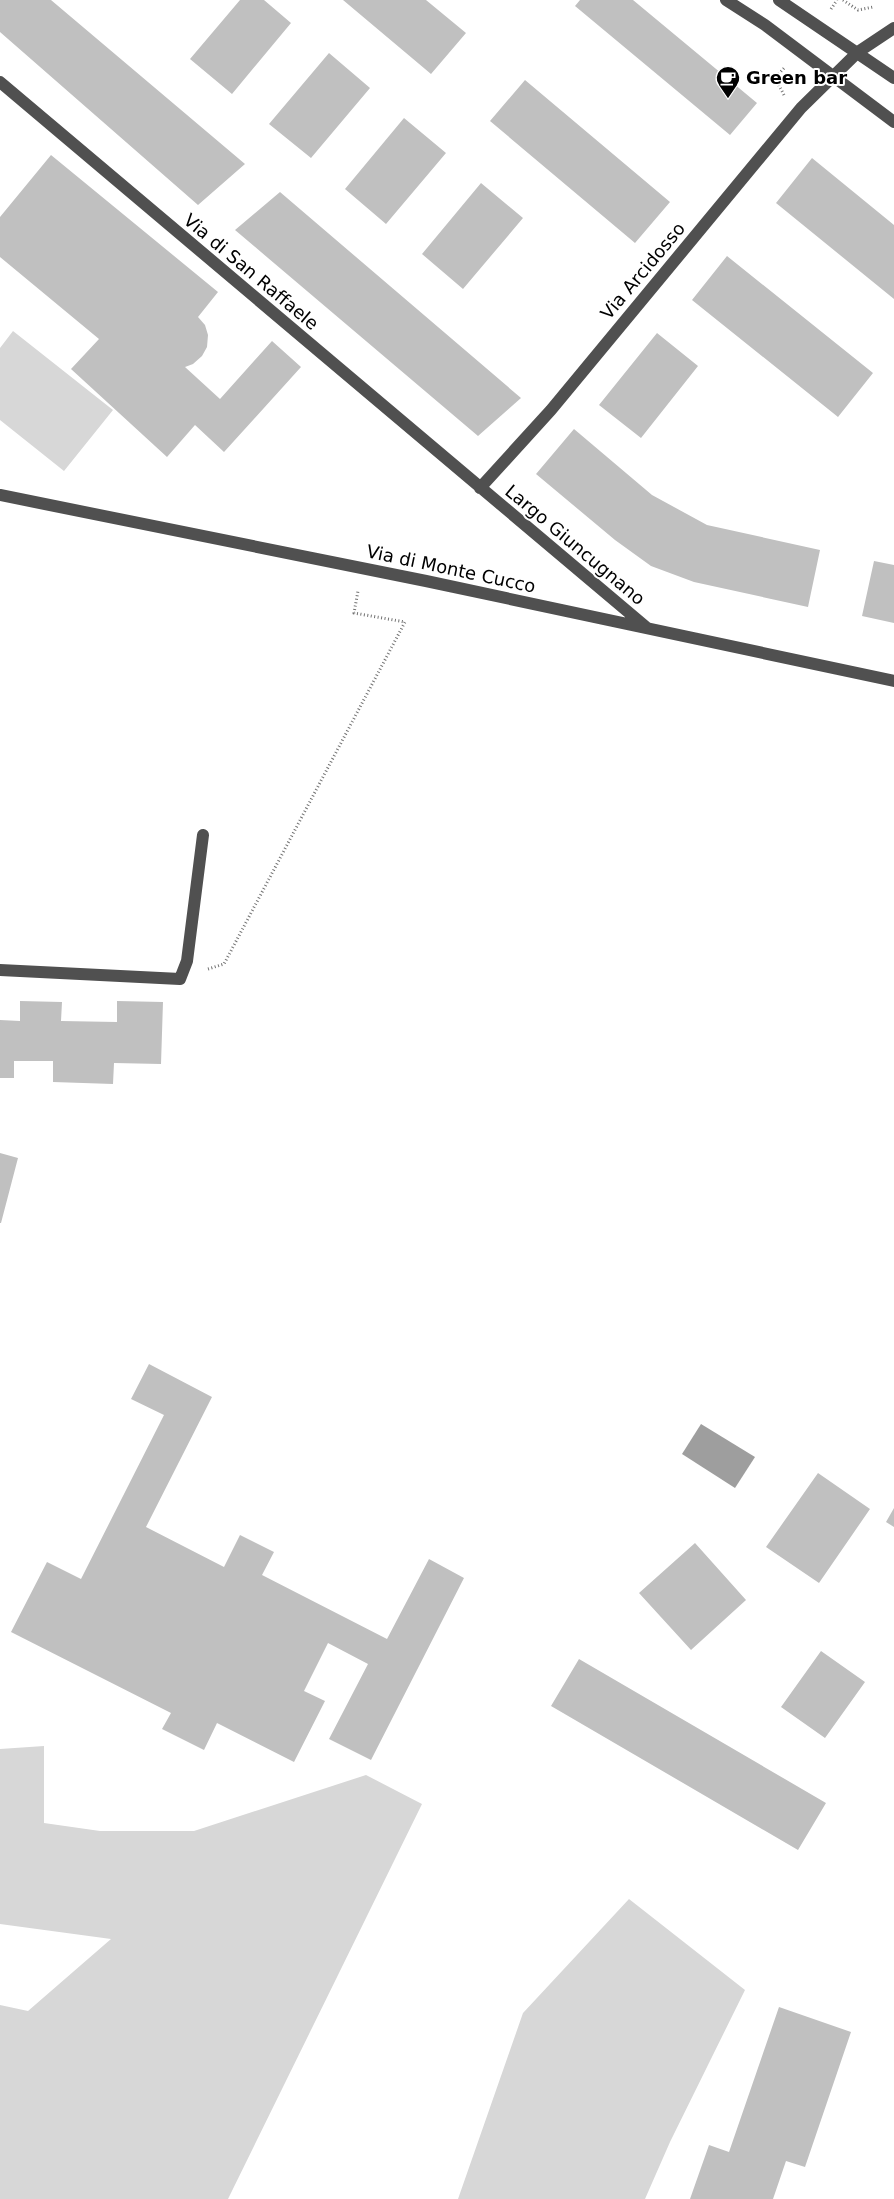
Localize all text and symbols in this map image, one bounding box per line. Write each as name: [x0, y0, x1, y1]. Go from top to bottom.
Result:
cafe icon: Green bar: [715, 65, 741, 99]
place label: Green bar: [746, 67, 847, 88]
street label: Via di San Raffaele: [180, 209, 323, 334]
street label: Via Arcidosso: [596, 218, 689, 323]
street label: Largo Giuncugnano: [501, 480, 649, 609]
street label: Via di Monte Cucco: [365, 540, 538, 597]

